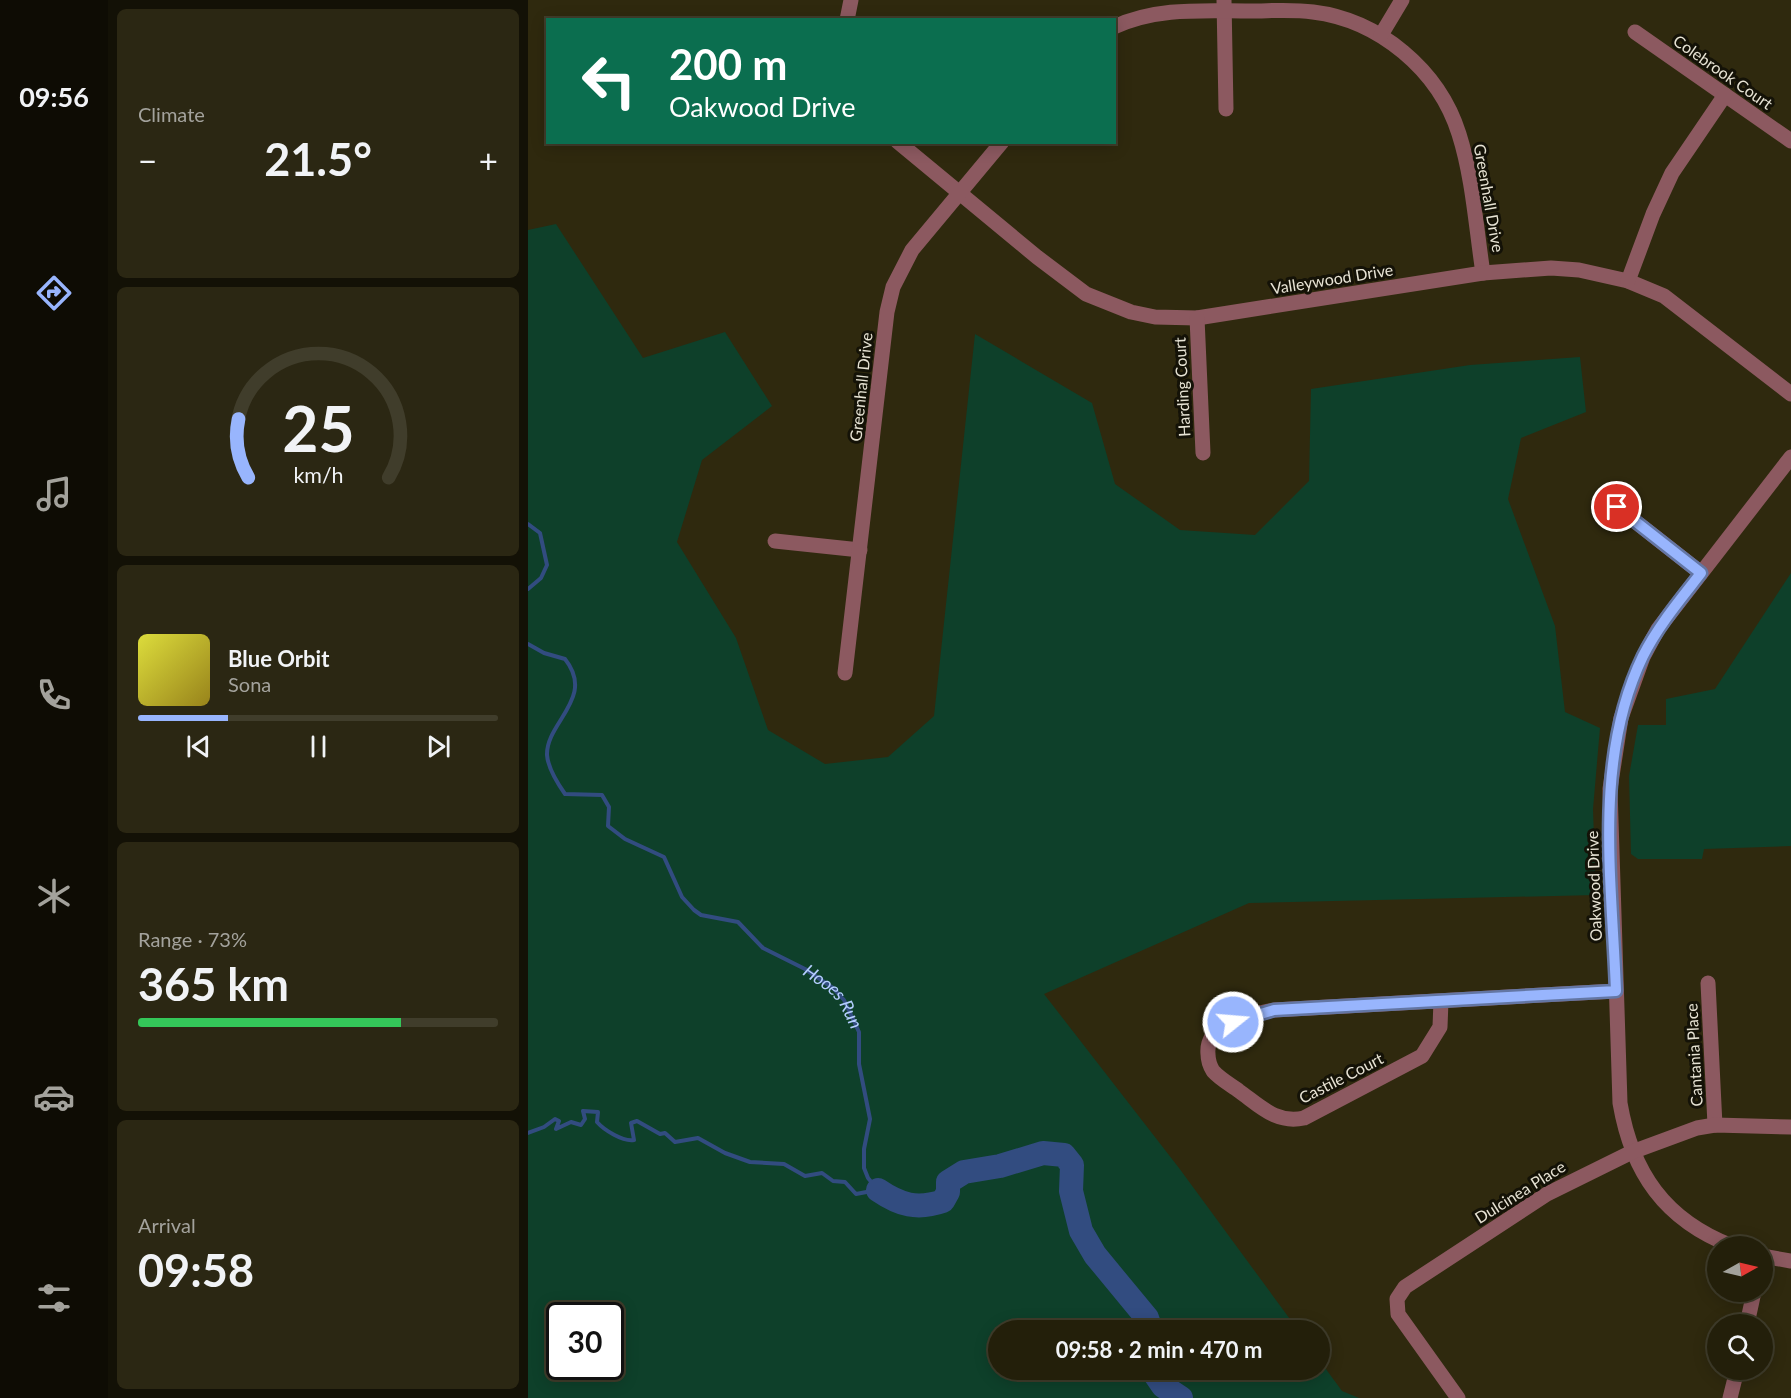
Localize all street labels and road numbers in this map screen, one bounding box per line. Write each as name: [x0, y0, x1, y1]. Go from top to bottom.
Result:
street label: Colebrook Court: [1670, 30, 1777, 113]
street label: Greenhall Drive: [1471, 142, 1508, 254]
street label: Valleywood Drive: [1269, 259, 1394, 298]
street label: Greenhall Drive: [845, 331, 876, 442]
street label: Harding Court: [1169, 337, 1194, 437]
street label: Oakwood Drive: [1582, 830, 1605, 942]
street label: Cantania Place: [1681, 1003, 1706, 1107]
street label: Castile Court: [1296, 1048, 1386, 1107]
street label: Dulcinea Place: [1471, 1156, 1568, 1227]

